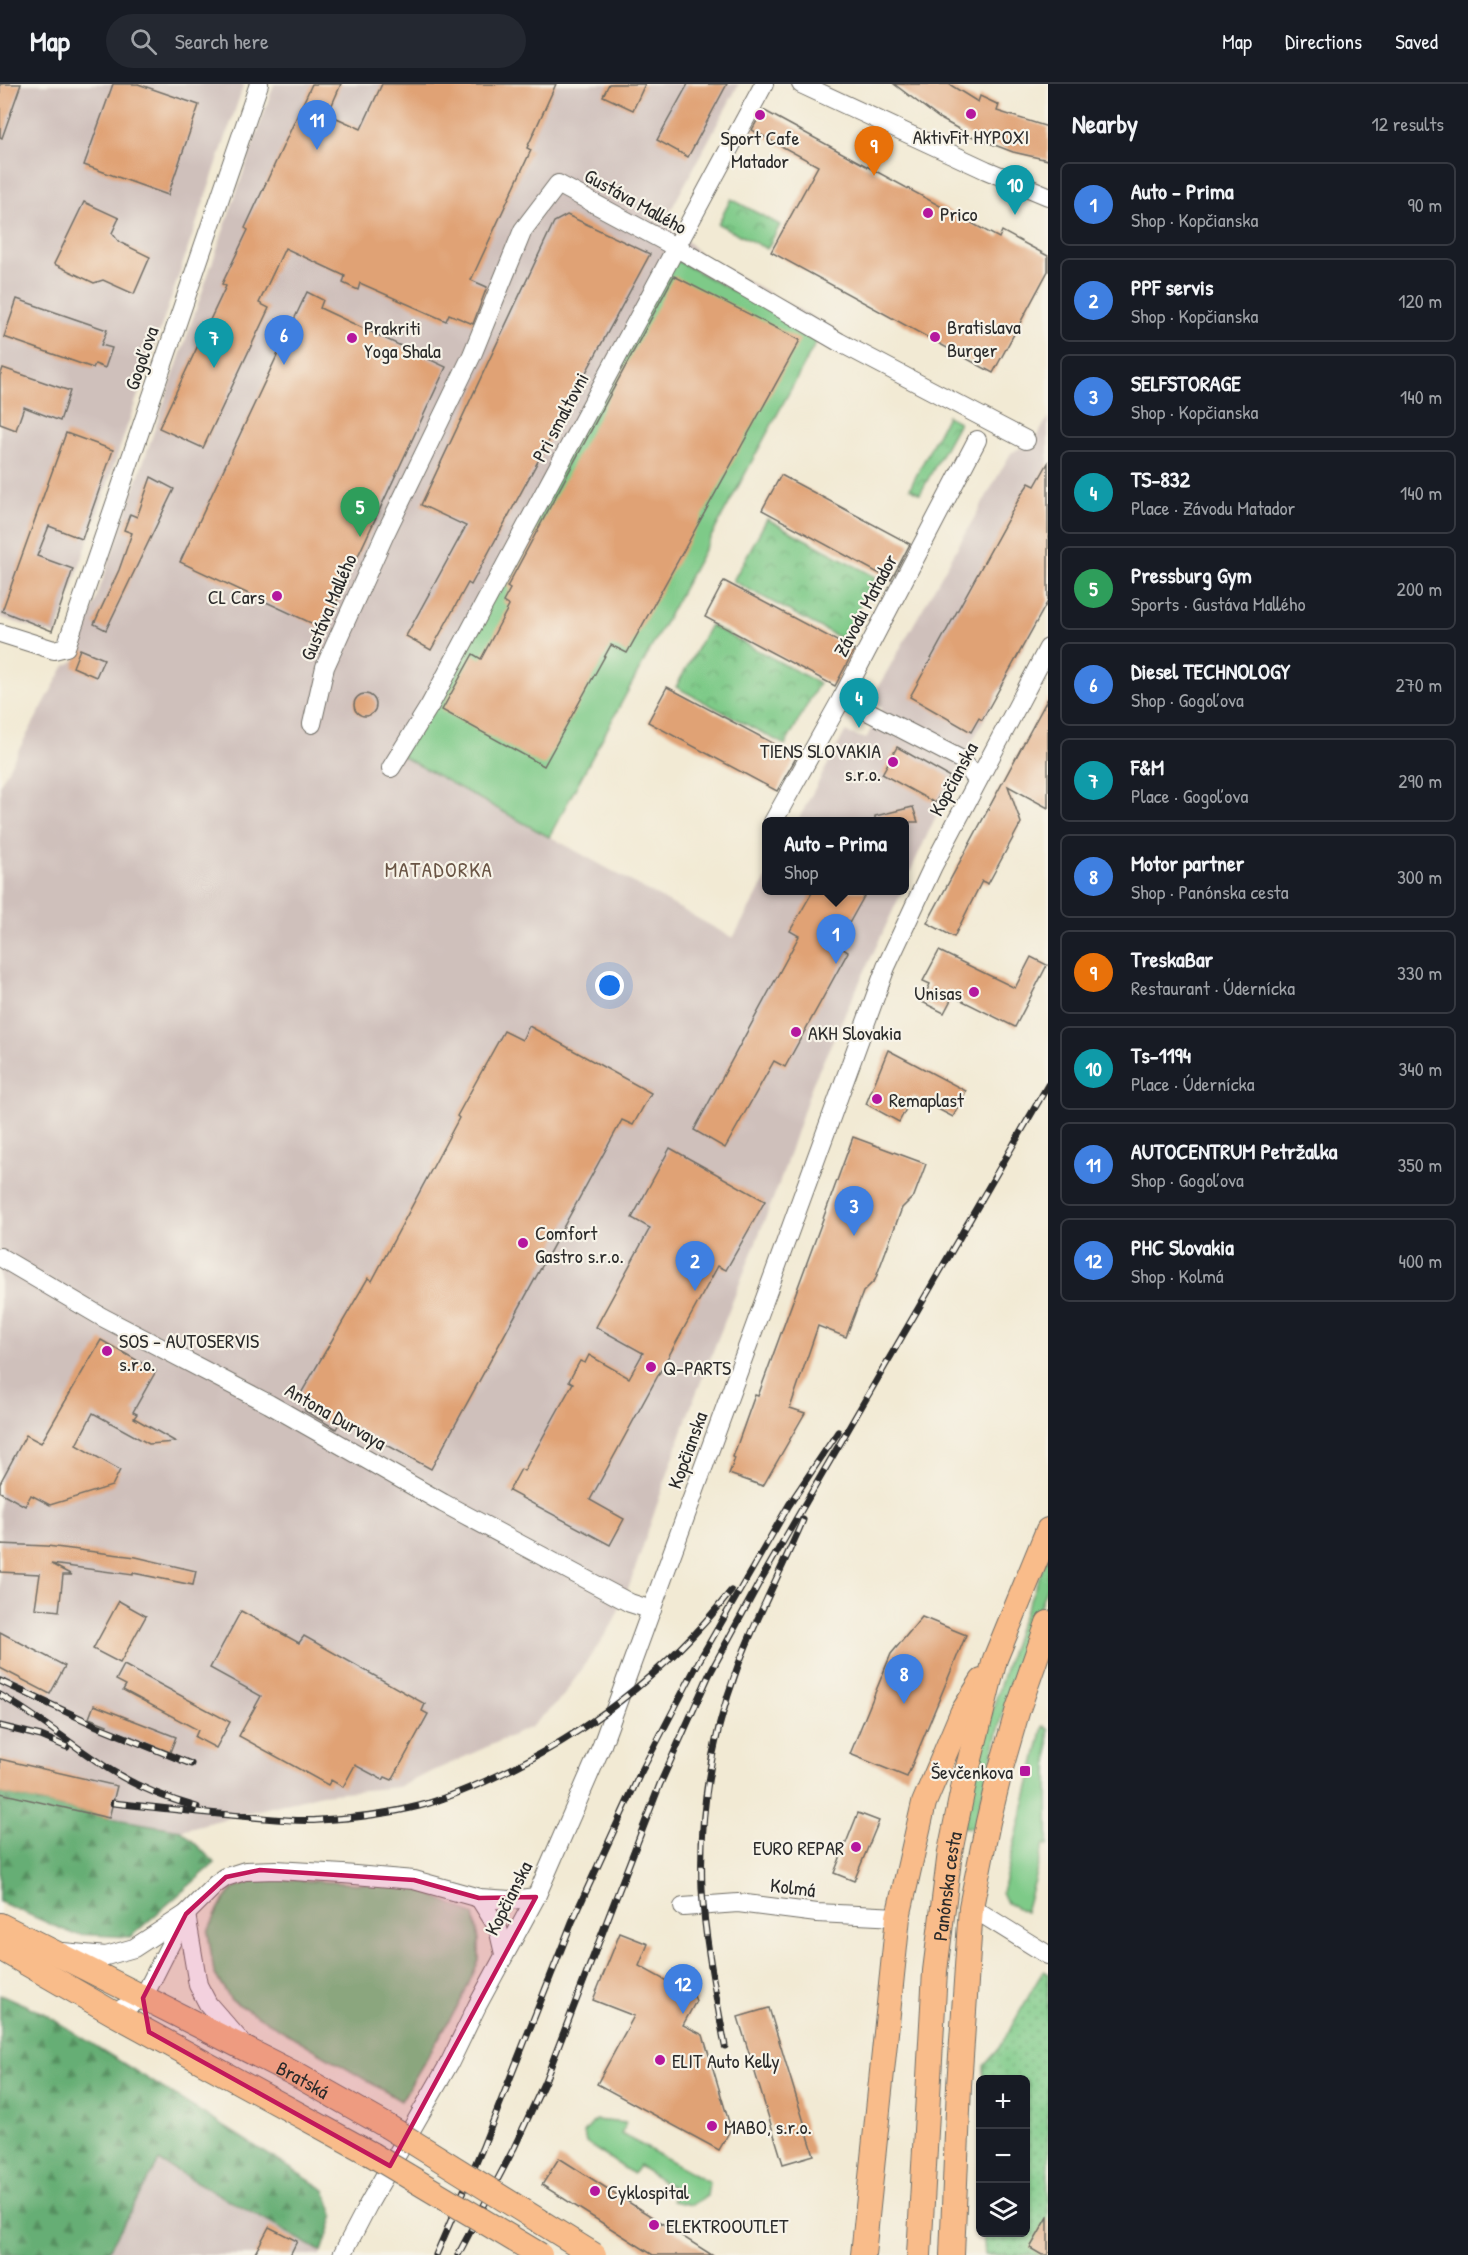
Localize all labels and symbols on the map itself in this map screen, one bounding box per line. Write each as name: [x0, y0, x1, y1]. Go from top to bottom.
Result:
pin: 11: [298, 100, 336, 150]
marker: AktivFit HYPOXI: [964, 107, 978, 121]
marker: Sport Cafe Matador: [753, 108, 767, 122]
place label: AktivFit HYPOXI: [913, 123, 1029, 150]
place label: Sport Cafe Matador: [721, 124, 799, 174]
pin: 9: [854, 126, 894, 176]
street label: Gustáva Mallého: [580, 162, 692, 240]
pin: 10: [996, 166, 1034, 215]
place label: Prico: [940, 200, 978, 227]
marker: Prico: [921, 206, 935, 220]
place label: Bratislava Burger: [947, 313, 1021, 363]
place label: Prakriti Yoga Shala: [364, 314, 441, 364]
pin: 6: [264, 316, 304, 365]
pin: 7: [194, 318, 234, 368]
street label: Gogoľova: [118, 322, 164, 393]
marker: Bratislava Burger: [928, 330, 942, 344]
marker: Prakriti Yoga Shala: [345, 331, 359, 345]
street label: Pri smaltovni: [525, 368, 595, 466]
pin: 5: [340, 488, 380, 537]
street label: Závodu Matador: [827, 549, 903, 661]
street label: Gustáva Mallého: [293, 550, 363, 664]
place label: CL Cars: [208, 583, 265, 610]
marker: CL Cars: [270, 589, 284, 603]
pin: 4: [840, 678, 878, 728]
place label: TIENS SLOVAKIA s.r.o.: [760, 737, 881, 787]
street label: Kopčianska: [922, 737, 984, 821]
marker: TIENS SLOVAKIA s.r.o.: [886, 755, 900, 769]
district label: MATADORKA: [385, 855, 493, 884]
pin: 1: [816, 914, 856, 964]
your location: [595, 971, 624, 1000]
place label: Unisas: [914, 979, 962, 1006]
marker: Unisas: [967, 985, 981, 999]
place label: AKH Slovakia: [808, 1019, 901, 1046]
marker: AKH Slovakia: [789, 1025, 803, 1039]
place label: Remaplast: [889, 1086, 965, 1113]
marker: Remaplast: [870, 1092, 884, 1106]
pin: 3: [834, 1186, 874, 1236]
place label: Comfort Gastro s.r.o.: [535, 1219, 624, 1269]
marker: Comfort Gastro s.r.o.: [516, 1236, 530, 1250]
pin: 2: [676, 1242, 714, 1291]
place label: SOS - AUTOSERVIS s.r.o.: [119, 1327, 259, 1377]
marker: SOS - AUTOSERVIS s.r.o.: [100, 1344, 114, 1358]
place label: Q-PARTS: [663, 1354, 731, 1381]
marker: Q-PARTS: [644, 1360, 658, 1374]
street label: Antona Durvaya: [281, 1376, 392, 1456]
street label: Kopčianska: [661, 1408, 713, 1492]
pin: 8: [884, 1654, 924, 1704]
place label: Ševčenkova: [931, 1758, 1013, 1785]
marker: Ševčenkova: [1018, 1764, 1032, 1778]
street label: Panónska cesta: [925, 1829, 967, 1943]
place label: EURO REPAR: [753, 1834, 844, 1861]
marker: EURO REPAR: [849, 1840, 863, 1854]
street label: Kopčianska: [478, 1856, 538, 1940]
street label: Kolmá: [769, 1871, 817, 1903]
pin: 12: [664, 1964, 702, 2014]
place label: ELIT Auto Kelly: [672, 2047, 780, 2074]
marker: ELIT Auto Kelly: [653, 2053, 667, 2067]
street label: Bratská: [272, 2054, 335, 2104]
place label: MABO, s.r.o.: [724, 2113, 812, 2140]
marker: MABO, s.r.o.: [705, 2119, 719, 2133]
place label: Cyklospital: [607, 2178, 690, 2205]
marker: Cyklospital: [588, 2184, 602, 2198]
place label: ELEKTROOUTLET: [666, 2212, 789, 2239]
marker: ELEKTROOUTLET: [647, 2218, 661, 2232]

